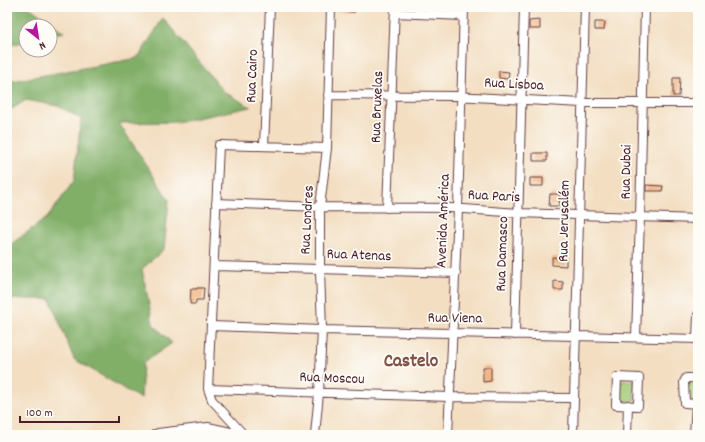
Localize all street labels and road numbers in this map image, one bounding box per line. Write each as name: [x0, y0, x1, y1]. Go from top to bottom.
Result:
street label: Rua Cairo: [241, 48, 265, 103]
street label: Rua Bruxelas: [366, 70, 390, 144]
street label: Rua Lisboa: [484, 72, 545, 98]
street label: Rua Dubai: [616, 144, 638, 200]
street label: Avenida América: [431, 172, 457, 269]
street label: Rua Jerusalém: [553, 180, 577, 262]
street label: Rua Londres: [295, 185, 321, 255]
street label: Rua Paris: [467, 185, 521, 209]
street label: Rua Damasco: [491, 216, 515, 292]
street label: Rua Atenas: [326, 244, 392, 268]
street label: Rua Viena: [427, 308, 484, 330]
street label: Rua Moscou: [299, 367, 365, 391]

